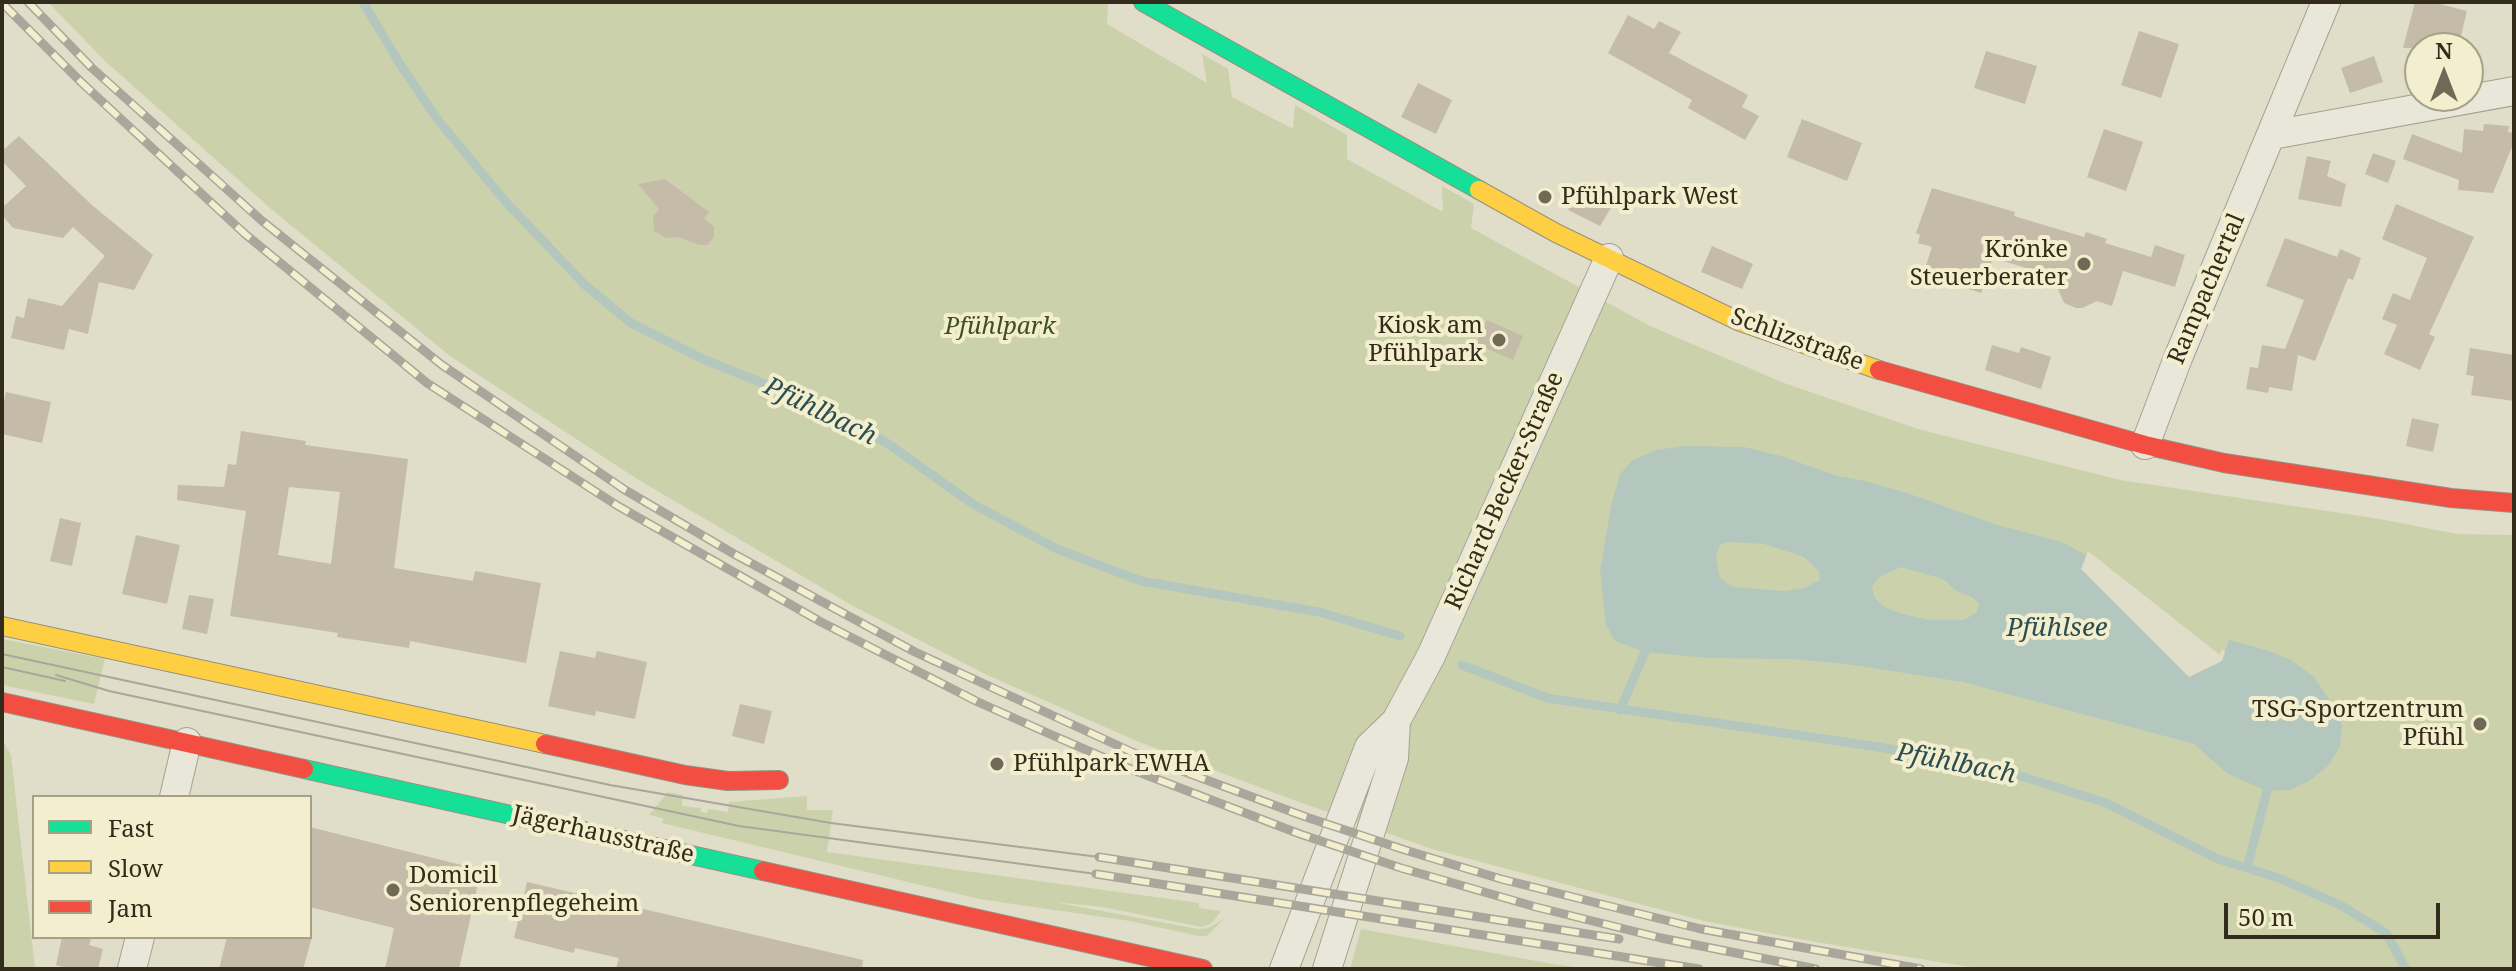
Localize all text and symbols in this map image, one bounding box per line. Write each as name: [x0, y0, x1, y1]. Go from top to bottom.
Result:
north arrow: [2404, 32, 2484, 112]
text: N: [2435, 35, 2453, 65]
place label: Pfühlpark West: [1561, 183, 1738, 211]
marker: Pfühlpark West: [1536, 188, 1554, 206]
street label: Rampachertal: [2162, 209, 2252, 369]
place label: Krönke Steuerberater: [1910, 236, 2068, 292]
marker: Krönke Steuerberater: [2075, 255, 2093, 273]
street label: Schlizstraße: [1727, 303, 1867, 377]
place label: Kiosk am Pfühlpark: [1368, 312, 1483, 368]
park label: Pfühlpark: [944, 313, 1056, 341]
marker: Kiosk am Pfühlpark: [1490, 331, 1508, 349]
street label: Richard-Becker-Straße: [1440, 368, 1570, 614]
water label: Pfühlbach: [759, 371, 881, 453]
water label: Pfühlsee: [2006, 613, 2108, 645]
place label: TSG-Sportzentrum Pfühl: [2252, 696, 2464, 752]
marker: TSG-Sportzentrum Pfühl: [2471, 715, 2489, 733]
water label: Pfühlbach: [1893, 737, 2019, 791]
place label: Pfühlpark EWHA: [1013, 750, 1210, 778]
marker: Pfühlpark EWHA: [988, 755, 1006, 773]
legend: [32, 795, 312, 939]
street label: Jägerhausstraße: [509, 800, 697, 870]
text: Fast: [108, 811, 154, 844]
text: Slow: [108, 851, 163, 884]
place label: Domicil Seniorenpflegeheim: [409, 862, 639, 918]
marker: Domicil Seniorenpflegeheim: [384, 881, 402, 899]
scale bar: [2228, 887, 2444, 937]
text: Jam: [108, 891, 153, 924]
text: 50 m: [2238, 900, 2294, 933]

